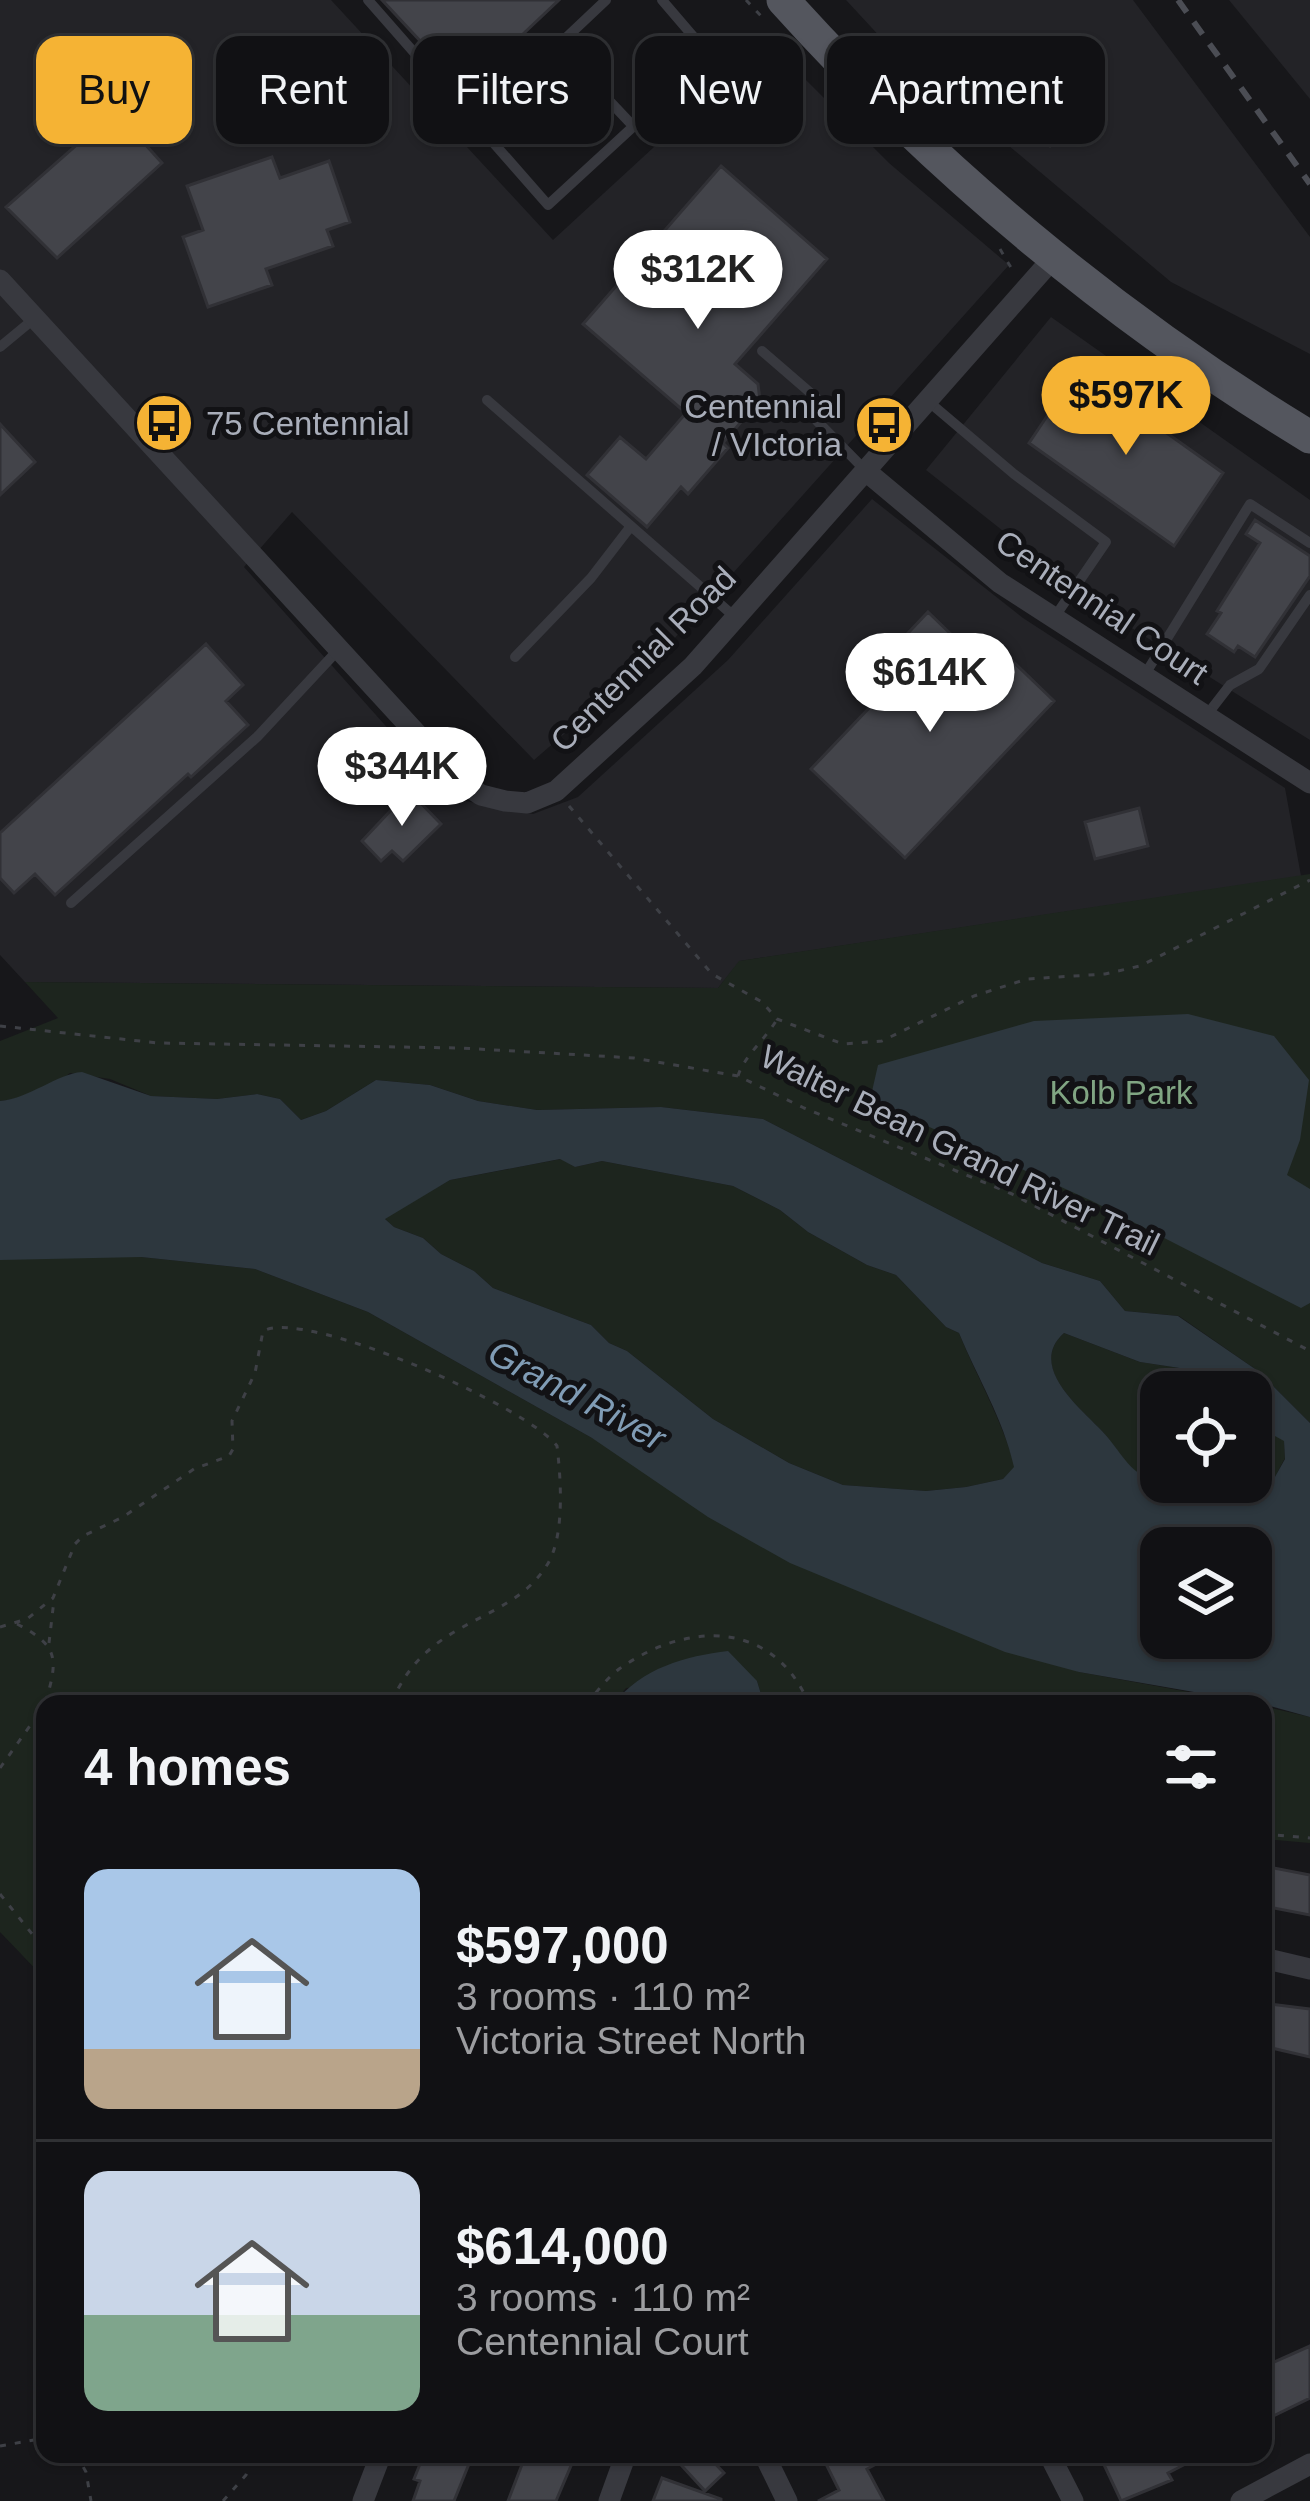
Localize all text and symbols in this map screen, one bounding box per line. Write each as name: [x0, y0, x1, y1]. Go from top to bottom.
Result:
chip: Buy: [36, 36, 192, 144]
chip: Rent: [216, 36, 389, 144]
chip: Filters: [413, 36, 611, 144]
chip: New: [635, 36, 803, 144]
chip: Apartment: [827, 36, 1105, 144]
pin: $312K: [614, 230, 782, 332]
text: $312K: [641, 247, 755, 290]
pin: $597K: [1042, 356, 1210, 458]
text: $597K: [1069, 373, 1183, 416]
place label: Centennial / VIctoria: [684, 388, 843, 463]
bus stop icon: 75 Centennial: [133, 392, 195, 454]
bus stop icon: Centennial / VIctoria: [853, 394, 915, 456]
place label: 75 Centennial: [206, 405, 410, 442]
street label: Centennial Court: [989, 522, 1215, 692]
street label: Centennial Road: [543, 559, 743, 759]
pin: $614K: [846, 633, 1014, 735]
text: $614K: [873, 650, 987, 693]
pin: $344K: [318, 727, 486, 829]
text: $344K: [345, 744, 459, 787]
street label: Walter Bean Grand River Trail: [755, 1037, 1165, 1263]
park label: Kolb Park: [1049, 1074, 1193, 1111]
water label: Grand River: [482, 1331, 674, 1460]
map controls: [1140, 1371, 1272, 1659]
button: locate: [1140, 1371, 1272, 1503]
button: layers: [1140, 1527, 1272, 1659]
icon: filters: [1158, 1734, 1224, 1800]
text: 4 homes: [84, 1739, 291, 1796]
icon: home: [180, 1917, 324, 2061]
text: $597,000: [456, 1917, 669, 1974]
text: 3 rooms · 110 m²: [456, 1975, 750, 2018]
text: Victoria Street North: [456, 2019, 806, 2062]
text: $614,000: [456, 2218, 669, 2275]
icon: home: [180, 2219, 324, 2363]
text: 3 rooms · 110 m²: [456, 2276, 750, 2319]
text: Centennial Court: [456, 2320, 749, 2363]

